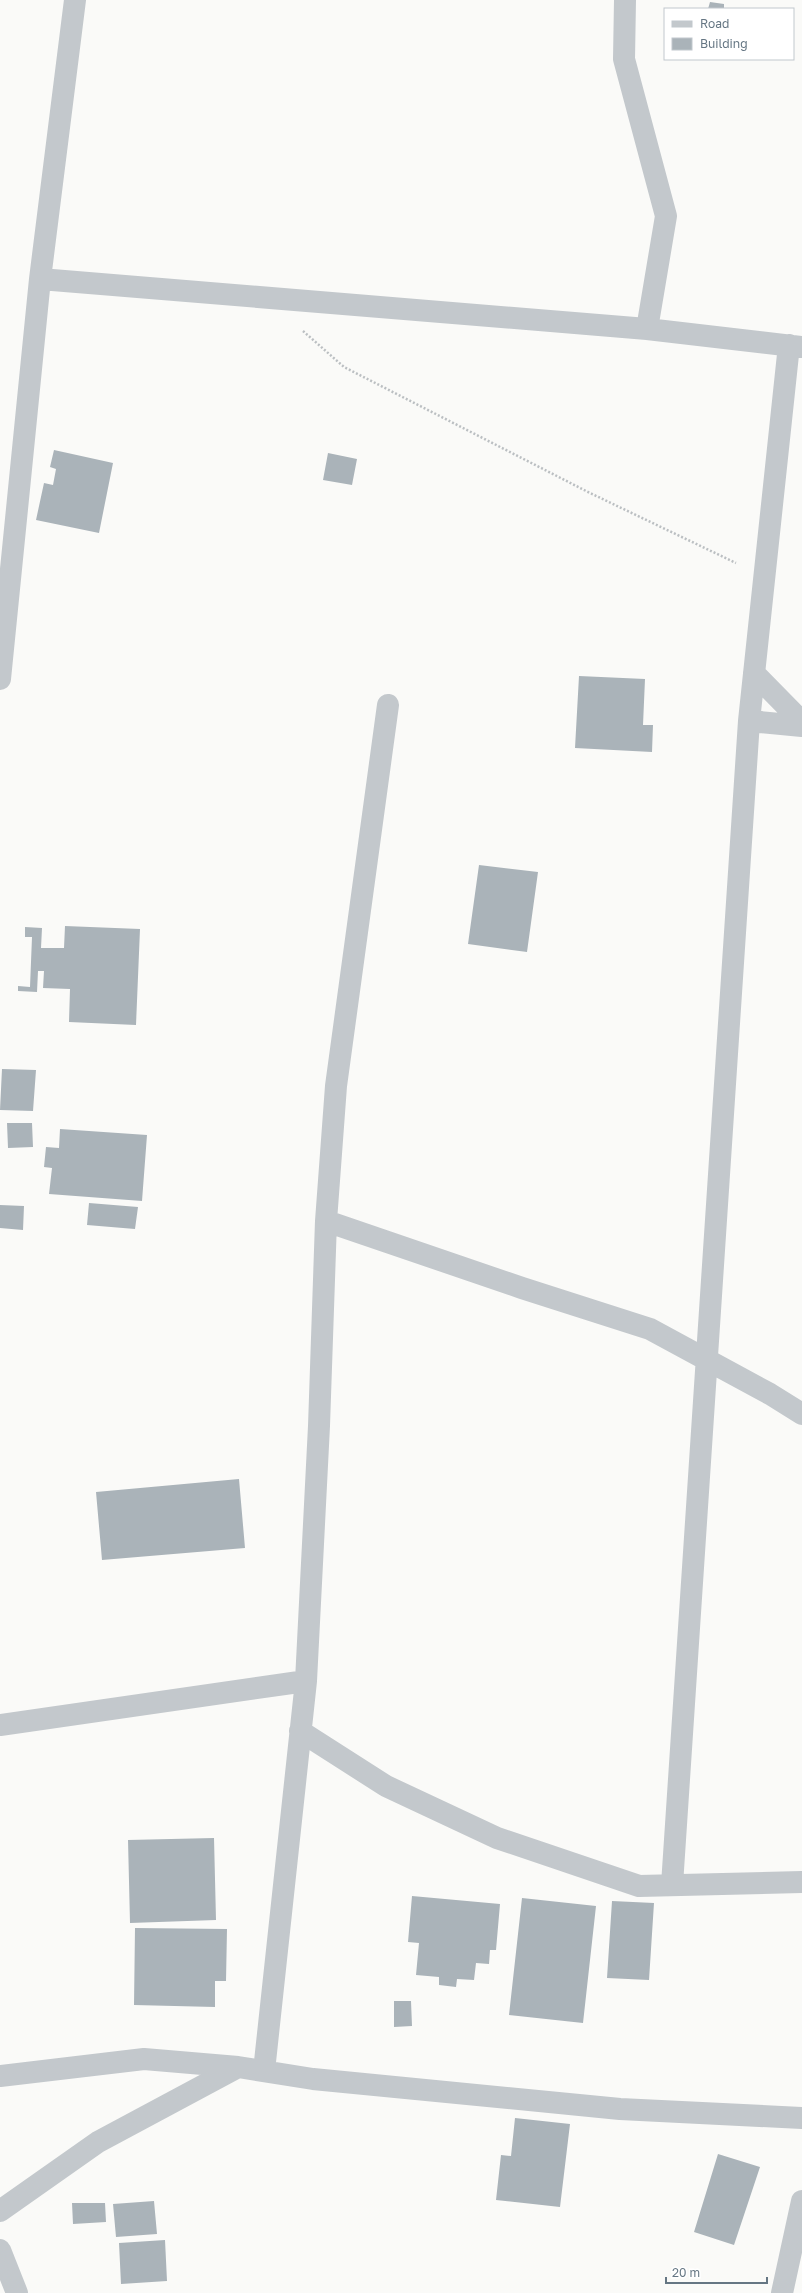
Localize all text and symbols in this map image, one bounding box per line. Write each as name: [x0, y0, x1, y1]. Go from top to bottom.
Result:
legend: [664, 8, 794, 60]
text: Road: [700, 16, 729, 31]
text: Building: [700, 36, 748, 51]
scale bar: [666, 2259, 767, 2285]
text: 20 m: [672, 2265, 700, 2280]

